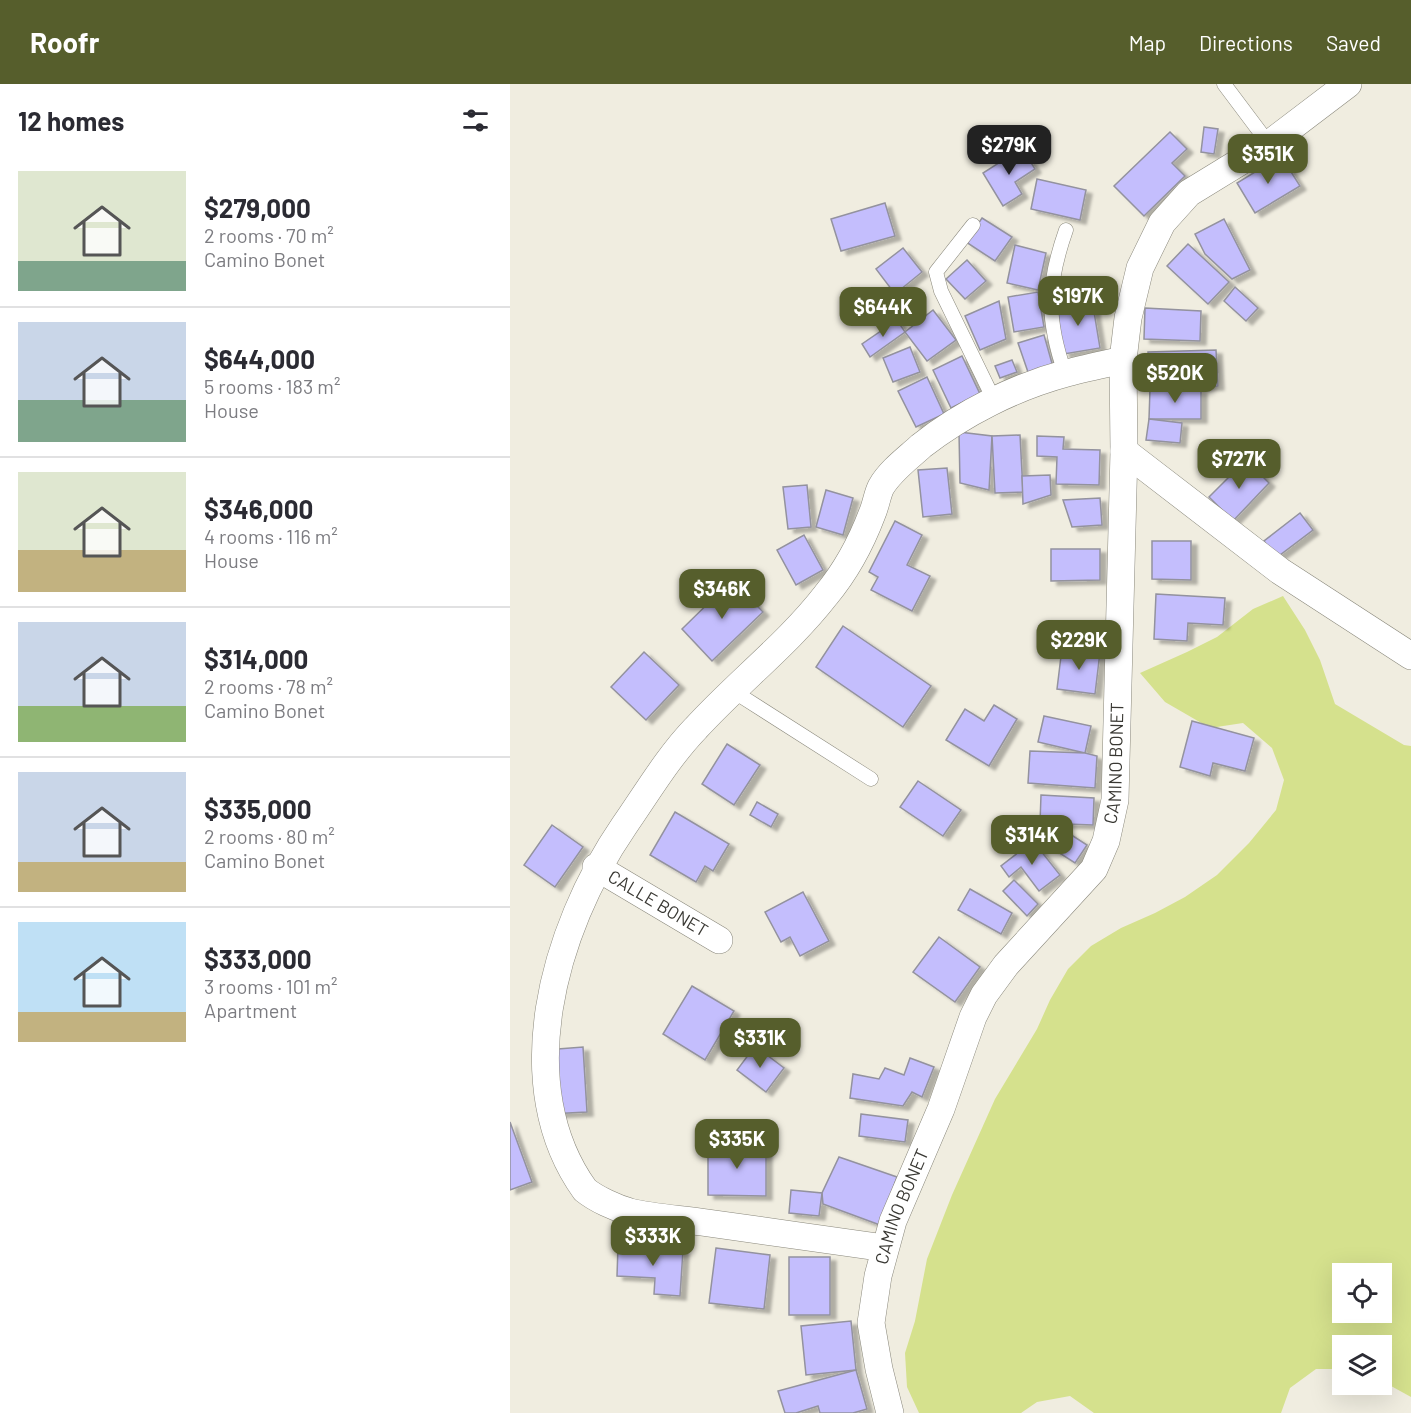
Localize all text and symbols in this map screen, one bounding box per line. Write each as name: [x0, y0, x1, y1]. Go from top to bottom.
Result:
text: Roofr: [30, 25, 99, 59]
text: Map: [1129, 30, 1166, 55]
text: Directions: [1199, 30, 1293, 55]
text: Saved: [1326, 30, 1381, 55]
icon: filters: [459, 104, 492, 137]
text: 12 homes: [18, 105, 124, 136]
pin: $279K: [967, 125, 1051, 176]
text: $279K: [981, 132, 1037, 156]
pin: $351K: [1226, 134, 1310, 185]
text: $351K: [1242, 141, 1294, 165]
text: $279,000: [204, 192, 311, 223]
icon: home: [66, 195, 138, 267]
text: 2 rooms · 70 m²: [204, 223, 334, 247]
text: Camino Bonet: [204, 247, 325, 271]
pin: $197K: [1036, 276, 1120, 327]
text: $197K: [1052, 283, 1104, 307]
pin: $644K: [841, 287, 925, 338]
text: $644K: [854, 294, 912, 318]
text: $644,000: [204, 343, 315, 374]
icon: home: [66, 346, 138, 418]
pin: $520K: [1133, 353, 1217, 404]
text: $520K: [1146, 360, 1204, 384]
text: 5 rooms · 183 m²: [204, 374, 340, 398]
text: House: [204, 398, 259, 422]
pin: $727K: [1197, 439, 1281, 490]
text: $727K: [1212, 446, 1267, 470]
text: $346,000: [204, 493, 313, 524]
icon: home: [66, 496, 138, 568]
text: 4 rooms · 116 m²: [204, 524, 338, 548]
text: House: [204, 548, 259, 572]
pin: $346K: [680, 569, 764, 620]
text: $346K: [693, 576, 751, 600]
pin: $229K: [1037, 620, 1121, 671]
text: $229K: [1051, 627, 1107, 651]
text: $314,000: [204, 643, 308, 674]
icon: home: [66, 646, 138, 718]
text: 2 rooms · 78 m²: [204, 674, 333, 698]
text: Camino Bonet: [204, 698, 325, 722]
street label: CAMINO BONET: [1098, 702, 1128, 826]
text: $335,000: [204, 793, 312, 824]
icon: home: [66, 796, 138, 868]
pin: $314K: [990, 815, 1074, 866]
text: $314K: [1005, 822, 1059, 846]
text: 2 rooms · 80 m²: [204, 824, 335, 848]
text: Camino Bonet: [204, 848, 325, 872]
street label: CALLE BONET: [605, 865, 712, 941]
text: $333,000: [204, 943, 312, 974]
icon: home: [66, 946, 138, 1018]
text: 3 rooms · 101 m²: [204, 974, 337, 998]
text: Apartment: [204, 998, 297, 1022]
pin: $331K: [718, 1018, 802, 1069]
text: $331K: [734, 1025, 786, 1049]
pin: $335K: [695, 1119, 779, 1170]
text: $335K: [709, 1126, 765, 1150]
street label: CAMINO BONET: [870, 1145, 933, 1267]
pin: $333K: [611, 1216, 695, 1267]
text: $333K: [625, 1223, 681, 1247]
map controls: [1332, 1263, 1392, 1395]
button: locate: [1332, 1263, 1392, 1323]
button: layers: [1332, 1335, 1392, 1395]

